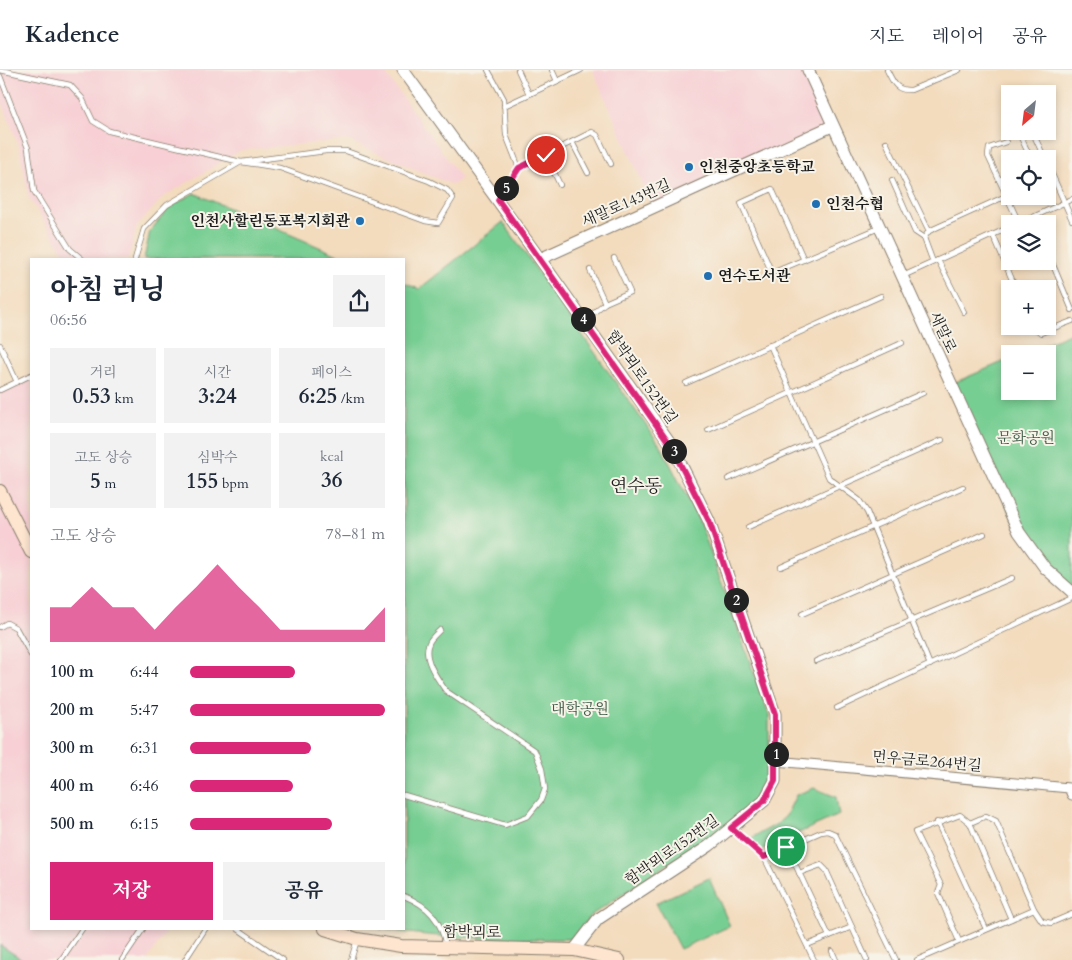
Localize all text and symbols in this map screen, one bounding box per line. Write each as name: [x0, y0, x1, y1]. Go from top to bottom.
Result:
text: Kadence: [25, 18, 120, 51]
text: 지도: [869, 24, 904, 49]
text: 레이어: [932, 24, 984, 49]
text: 공유: [1012, 24, 1047, 49]
north arrow: [1001, 85, 1056, 140]
map controls: [1001, 85, 1056, 400]
pin: [525, 134, 567, 176]
icon: check: [532, 141, 560, 169]
button: locate: [1001, 150, 1056, 205]
place label: 인천중앙초등학교: [699, 157, 815, 177]
marker: 인천중앙초등학교: [683, 161, 695, 173]
street label: 새말로143번길: [578, 174, 674, 232]
pin: 5: [494, 176, 518, 200]
text: 5: [503, 179, 510, 198]
place label: 인천수협: [826, 194, 884, 214]
marker: 인천수협: [810, 198, 822, 210]
place label: 인천사할린동포복지회관: [191, 211, 350, 231]
marker: 인천사할린동포복지회관: [354, 215, 366, 227]
button: layers: [1001, 215, 1056, 270]
place label: 연수도서관: [718, 266, 791, 286]
marker: 연수도서관: [702, 270, 714, 282]
text: 아침 러닝: [50, 271, 166, 309]
button: share: [333, 275, 385, 327]
button: +: [1001, 280, 1056, 335]
pin: 4: [570, 306, 596, 332]
street label: 새말로: [925, 308, 961, 356]
text: 06:56: [50, 309, 87, 331]
text: 4: [580, 310, 587, 329]
street label: 함박뫼로152번길: [602, 326, 682, 428]
button: −: [1001, 345, 1056, 400]
text: 거리: [90, 363, 117, 382]
text: 시간: [204, 363, 231, 382]
text: 페이스: [312, 363, 352, 382]
text: 0.53: [72, 382, 111, 411]
text: 3:24: [198, 382, 237, 411]
text: 6:25: [299, 382, 337, 411]
text: km: [111, 389, 134, 408]
text: /km: [337, 389, 365, 408]
park label: 문화공원: [997, 428, 1055, 448]
pin: 3: [662, 438, 686, 464]
text: 3: [671, 442, 678, 461]
text: kcal: [320, 447, 344, 466]
text: 고도 상승: [74, 448, 132, 467]
text: 심박수: [197, 448, 238, 467]
text: 36: [321, 466, 343, 495]
text: 5: [90, 467, 101, 496]
text: 155: [186, 467, 218, 496]
text: m: [101, 474, 116, 493]
text: bpm: [218, 474, 249, 493]
district label: 연수동: [610, 474, 662, 499]
text: 78–81 m: [326, 523, 385, 545]
text: 고도 상승: [50, 525, 116, 547]
pin: 2: [724, 588, 748, 612]
text: 2: [733, 591, 740, 610]
text: 100 m: [50, 661, 94, 683]
text: 6:44: [130, 661, 159, 683]
text: 200 m: [50, 699, 94, 721]
text: 5:47: [130, 699, 159, 721]
park label: 대학공원: [551, 699, 609, 719]
text: 300 m: [50, 737, 94, 759]
text: 6:31: [130, 737, 159, 759]
pin: 1: [764, 742, 788, 766]
text: 1: [773, 745, 780, 764]
street label: 먼우금로264번길: [871, 746, 983, 776]
text: 400 m: [50, 775, 94, 797]
text: 6:46: [130, 775, 159, 797]
street label: 함박뫼로152번길: [621, 810, 723, 890]
text: 500 m: [50, 813, 94, 835]
text: 6:15: [130, 813, 159, 835]
pin: [765, 826, 807, 868]
icon: arrive: [772, 833, 800, 861]
button: 저장: [50, 862, 213, 920]
button: 공유: [223, 862, 385, 920]
street label: 함박뫼로: [443, 921, 502, 943]

